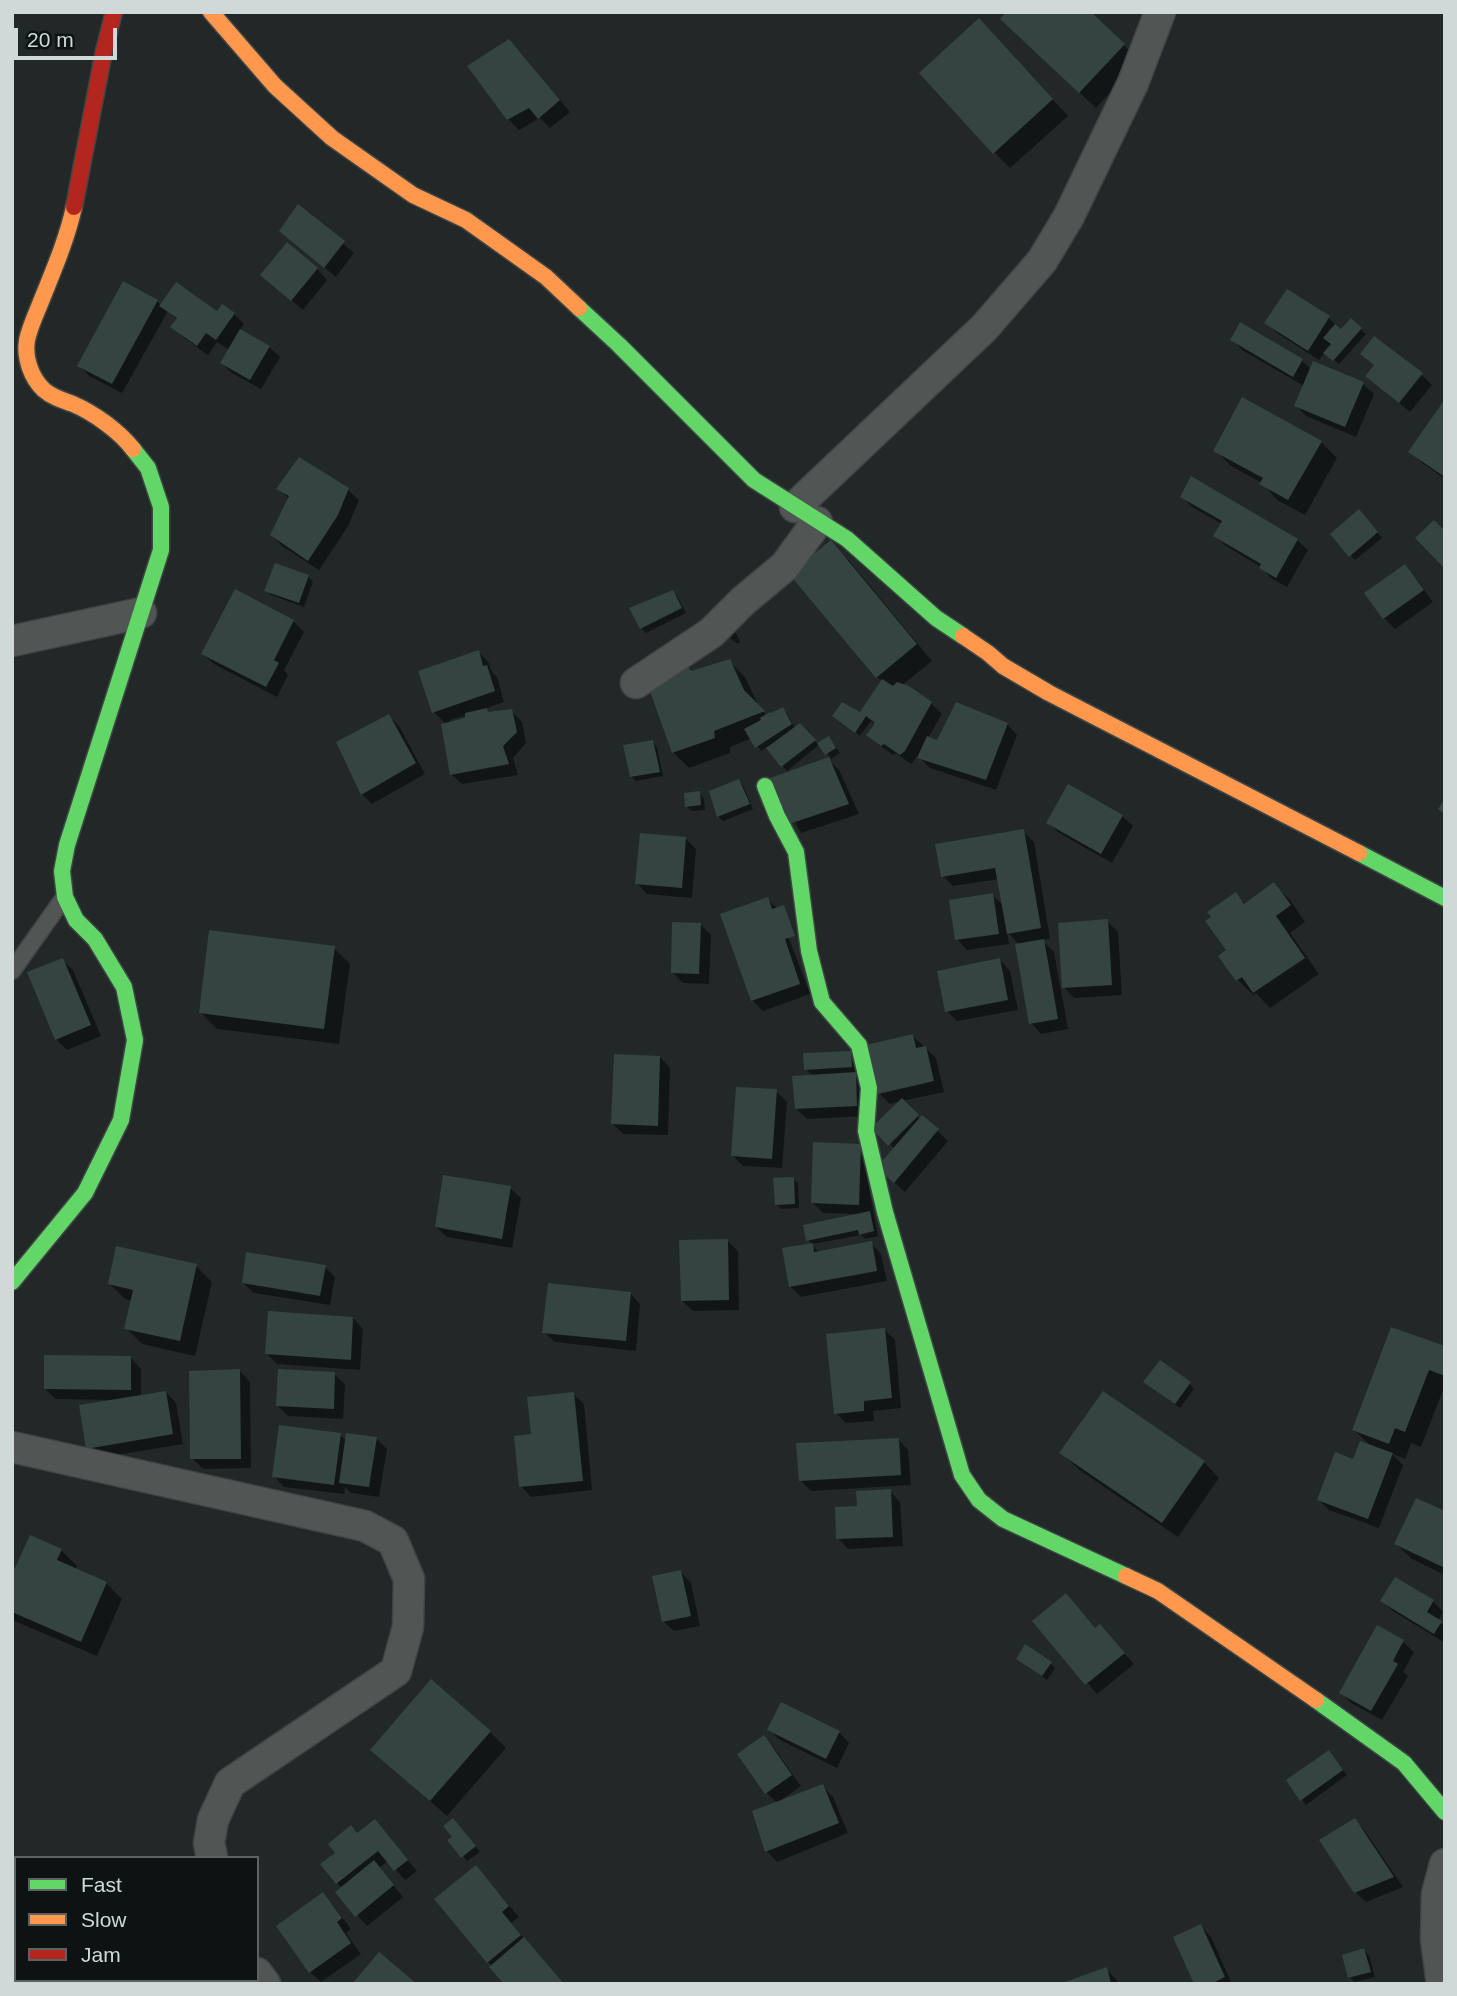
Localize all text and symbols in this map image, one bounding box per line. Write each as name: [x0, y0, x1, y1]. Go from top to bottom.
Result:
scale bar: [18, 14, 121, 58]
text: 20 m: [27, 28, 74, 51]
legend: [14, 1856, 259, 1982]
text: Fast: [81, 1873, 122, 1896]
text: Slow: [81, 1908, 127, 1931]
text: Jam: [81, 1943, 121, 1966]

